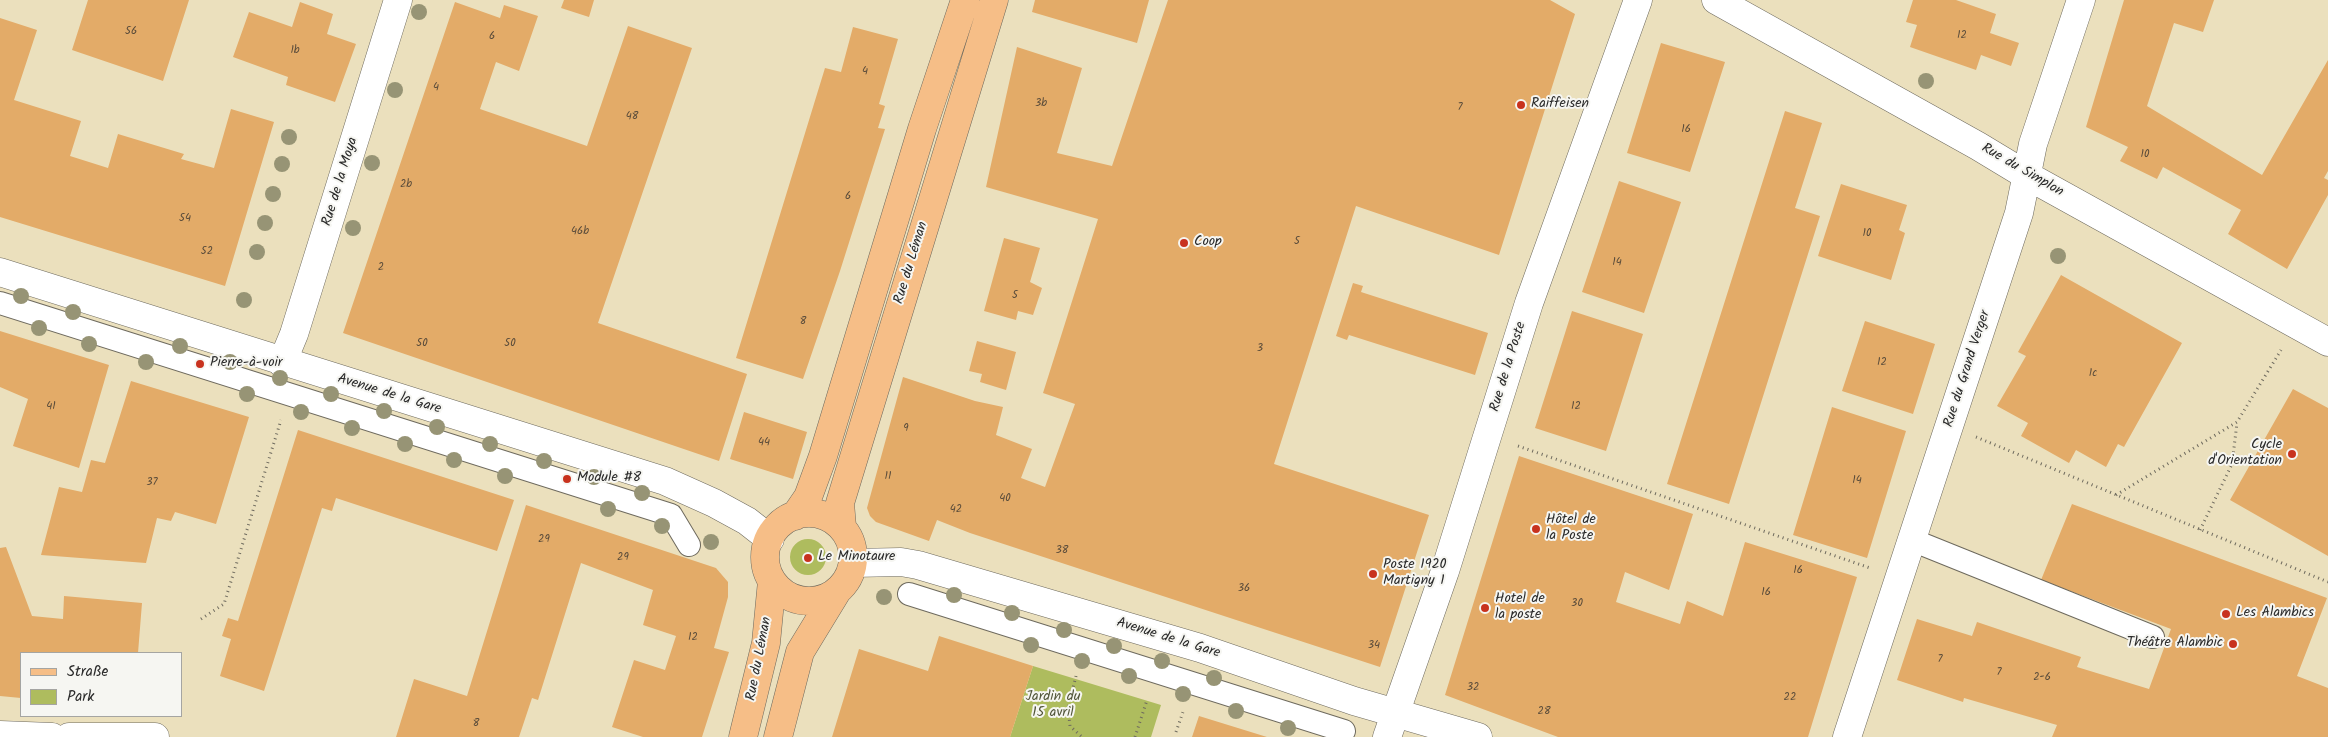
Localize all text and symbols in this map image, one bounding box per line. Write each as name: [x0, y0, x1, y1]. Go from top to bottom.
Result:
house number: 56: [125, 25, 137, 39]
house number: 12: [1957, 29, 1967, 43]
house number: 6: [489, 30, 495, 44]
house number: 1b: [290, 44, 300, 58]
house number: 4: [862, 65, 868, 79]
house number: 4: [433, 81, 439, 95]
house number: 3b: [1035, 97, 1047, 111]
place label: Raiffeisen: [1531, 97, 1589, 113]
marker: Raiffeisen: [1515, 99, 1527, 111]
house number: 7: [1457, 101, 1463, 115]
house number: 48: [626, 110, 638, 124]
house number: 16: [1681, 123, 1691, 137]
street label: Rue de la Moya: [320, 136, 362, 228]
street label: Rue du Simplon: [1978, 141, 2066, 201]
house number: 10: [2141, 148, 2149, 162]
house number: 2b: [400, 178, 412, 192]
house number: 6: [845, 190, 851, 204]
house number: 54: [179, 212, 191, 226]
street label: Rue du Léman: [892, 220, 932, 306]
house number: 46b: [571, 225, 589, 239]
house number: 10: [1863, 227, 1871, 241]
place label: Coop: [1194, 235, 1222, 251]
house number: 5: [1294, 235, 1300, 249]
marker: Coop: [1178, 237, 1190, 249]
house number: 52: [201, 245, 213, 259]
house number: 14: [1612, 256, 1622, 270]
house number: 2: [378, 261, 384, 275]
house number: 5: [1012, 289, 1018, 303]
street label: Rue du Grand Verger: [1941, 308, 1995, 430]
house number: 8: [800, 315, 806, 329]
street label: Rue de la Poste: [1487, 320, 1531, 414]
house number: 50: [416, 337, 428, 351]
house number: 50: [504, 337, 516, 351]
house number: 3: [1257, 342, 1263, 356]
place label: Pierre-à-voir: [210, 356, 282, 372]
house number: 12: [1877, 356, 1887, 370]
marker: Pierre-à-voir: [194, 358, 206, 370]
house number: 1c: [2089, 367, 2097, 381]
street label: Avenue de la Gare: [335, 371, 443, 419]
house number: 41: [46, 400, 56, 414]
house number: 12: [1571, 400, 1581, 414]
house number: 9: [903, 422, 909, 436]
house number: 44: [758, 436, 770, 450]
place label: Cycle d'Orientation: [2208, 438, 2282, 471]
marker: Cycle d'Orientation: [2286, 448, 2298, 460]
house number: 11: [885, 470, 891, 484]
place label: Module #8: [577, 471, 641, 487]
marker: Module #8: [561, 473, 573, 485]
house number: 14: [1852, 474, 1862, 488]
house number: 37: [146, 476, 158, 490]
house number: 40: [999, 492, 1011, 506]
house number: 42: [950, 503, 962, 517]
place label: Hôtel de la Poste: [1546, 513, 1596, 546]
marker: Hôtel de la Poste: [1530, 523, 1542, 535]
house number: 29: [538, 533, 550, 547]
house number: 38: [1056, 544, 1068, 558]
place label: Le Minotaure: [818, 550, 895, 566]
house number: 29: [617, 551, 629, 565]
marker: Le Minotaure: [802, 552, 814, 564]
place label: Poste 1920 Martigny 1: [1383, 558, 1447, 590]
house number: 16: [1793, 564, 1803, 578]
marker: Poste 1920 Martigny 1: [1367, 568, 1379, 580]
house number: 36: [1238, 582, 1250, 596]
house number: 16: [1761, 586, 1771, 600]
place label: Hotel de la poste: [1495, 592, 1545, 624]
house number: 30: [1571, 597, 1583, 611]
marker: Hotel de la poste: [1479, 602, 1491, 614]
place label: Les Alambics: [2236, 606, 2314, 622]
marker: Les Alambics: [2220, 608, 2232, 620]
street label: Avenue de la Gare: [1114, 615, 1222, 663]
street label: Rue du Léman: [744, 616, 776, 702]
house number: 12: [688, 631, 698, 645]
place label: Théâtre Alambic: [2127, 636, 2223, 652]
marker: Théâtre Alambic: [2227, 638, 2239, 650]
house number: 34: [1368, 639, 1380, 653]
legend: [20, 652, 182, 717]
house number: 7: [1937, 653, 1943, 667]
text: Straße: [67, 660, 108, 684]
house number: 7: [1996, 666, 2002, 680]
house number: 2-6: [2033, 671, 2051, 685]
house number: 32: [1467, 681, 1479, 695]
text: Park: [67, 685, 94, 709]
park label: Jardin du 15 avril: [1026, 690, 1080, 722]
house number: 22: [1784, 691, 1796, 705]
house number: 28: [1537, 705, 1551, 719]
house number: 8: [473, 717, 479, 731]

